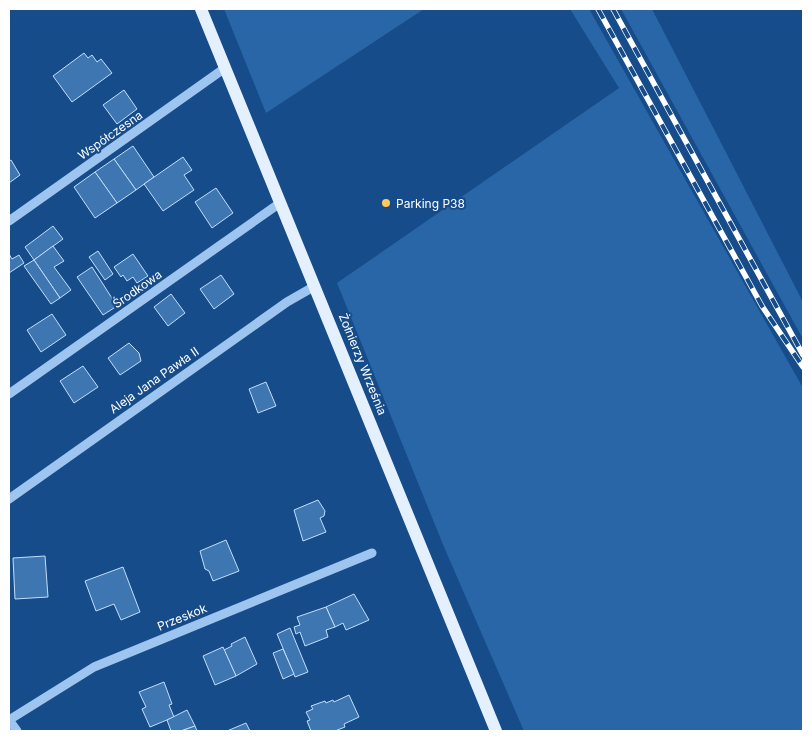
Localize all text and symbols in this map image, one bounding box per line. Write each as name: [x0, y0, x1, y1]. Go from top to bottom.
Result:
street label: Współczesna: [75, 107, 145, 163]
place label: Parking P38: [396, 196, 465, 211]
marker: Parking P38: [380, 197, 392, 209]
street label: Środkowa: [110, 267, 164, 311]
street label: Żołnierzy Września: [336, 311, 390, 417]
street label: Aleja Jana Pawła II: [106, 344, 202, 416]
street label: Przeskok: [155, 600, 209, 634]

